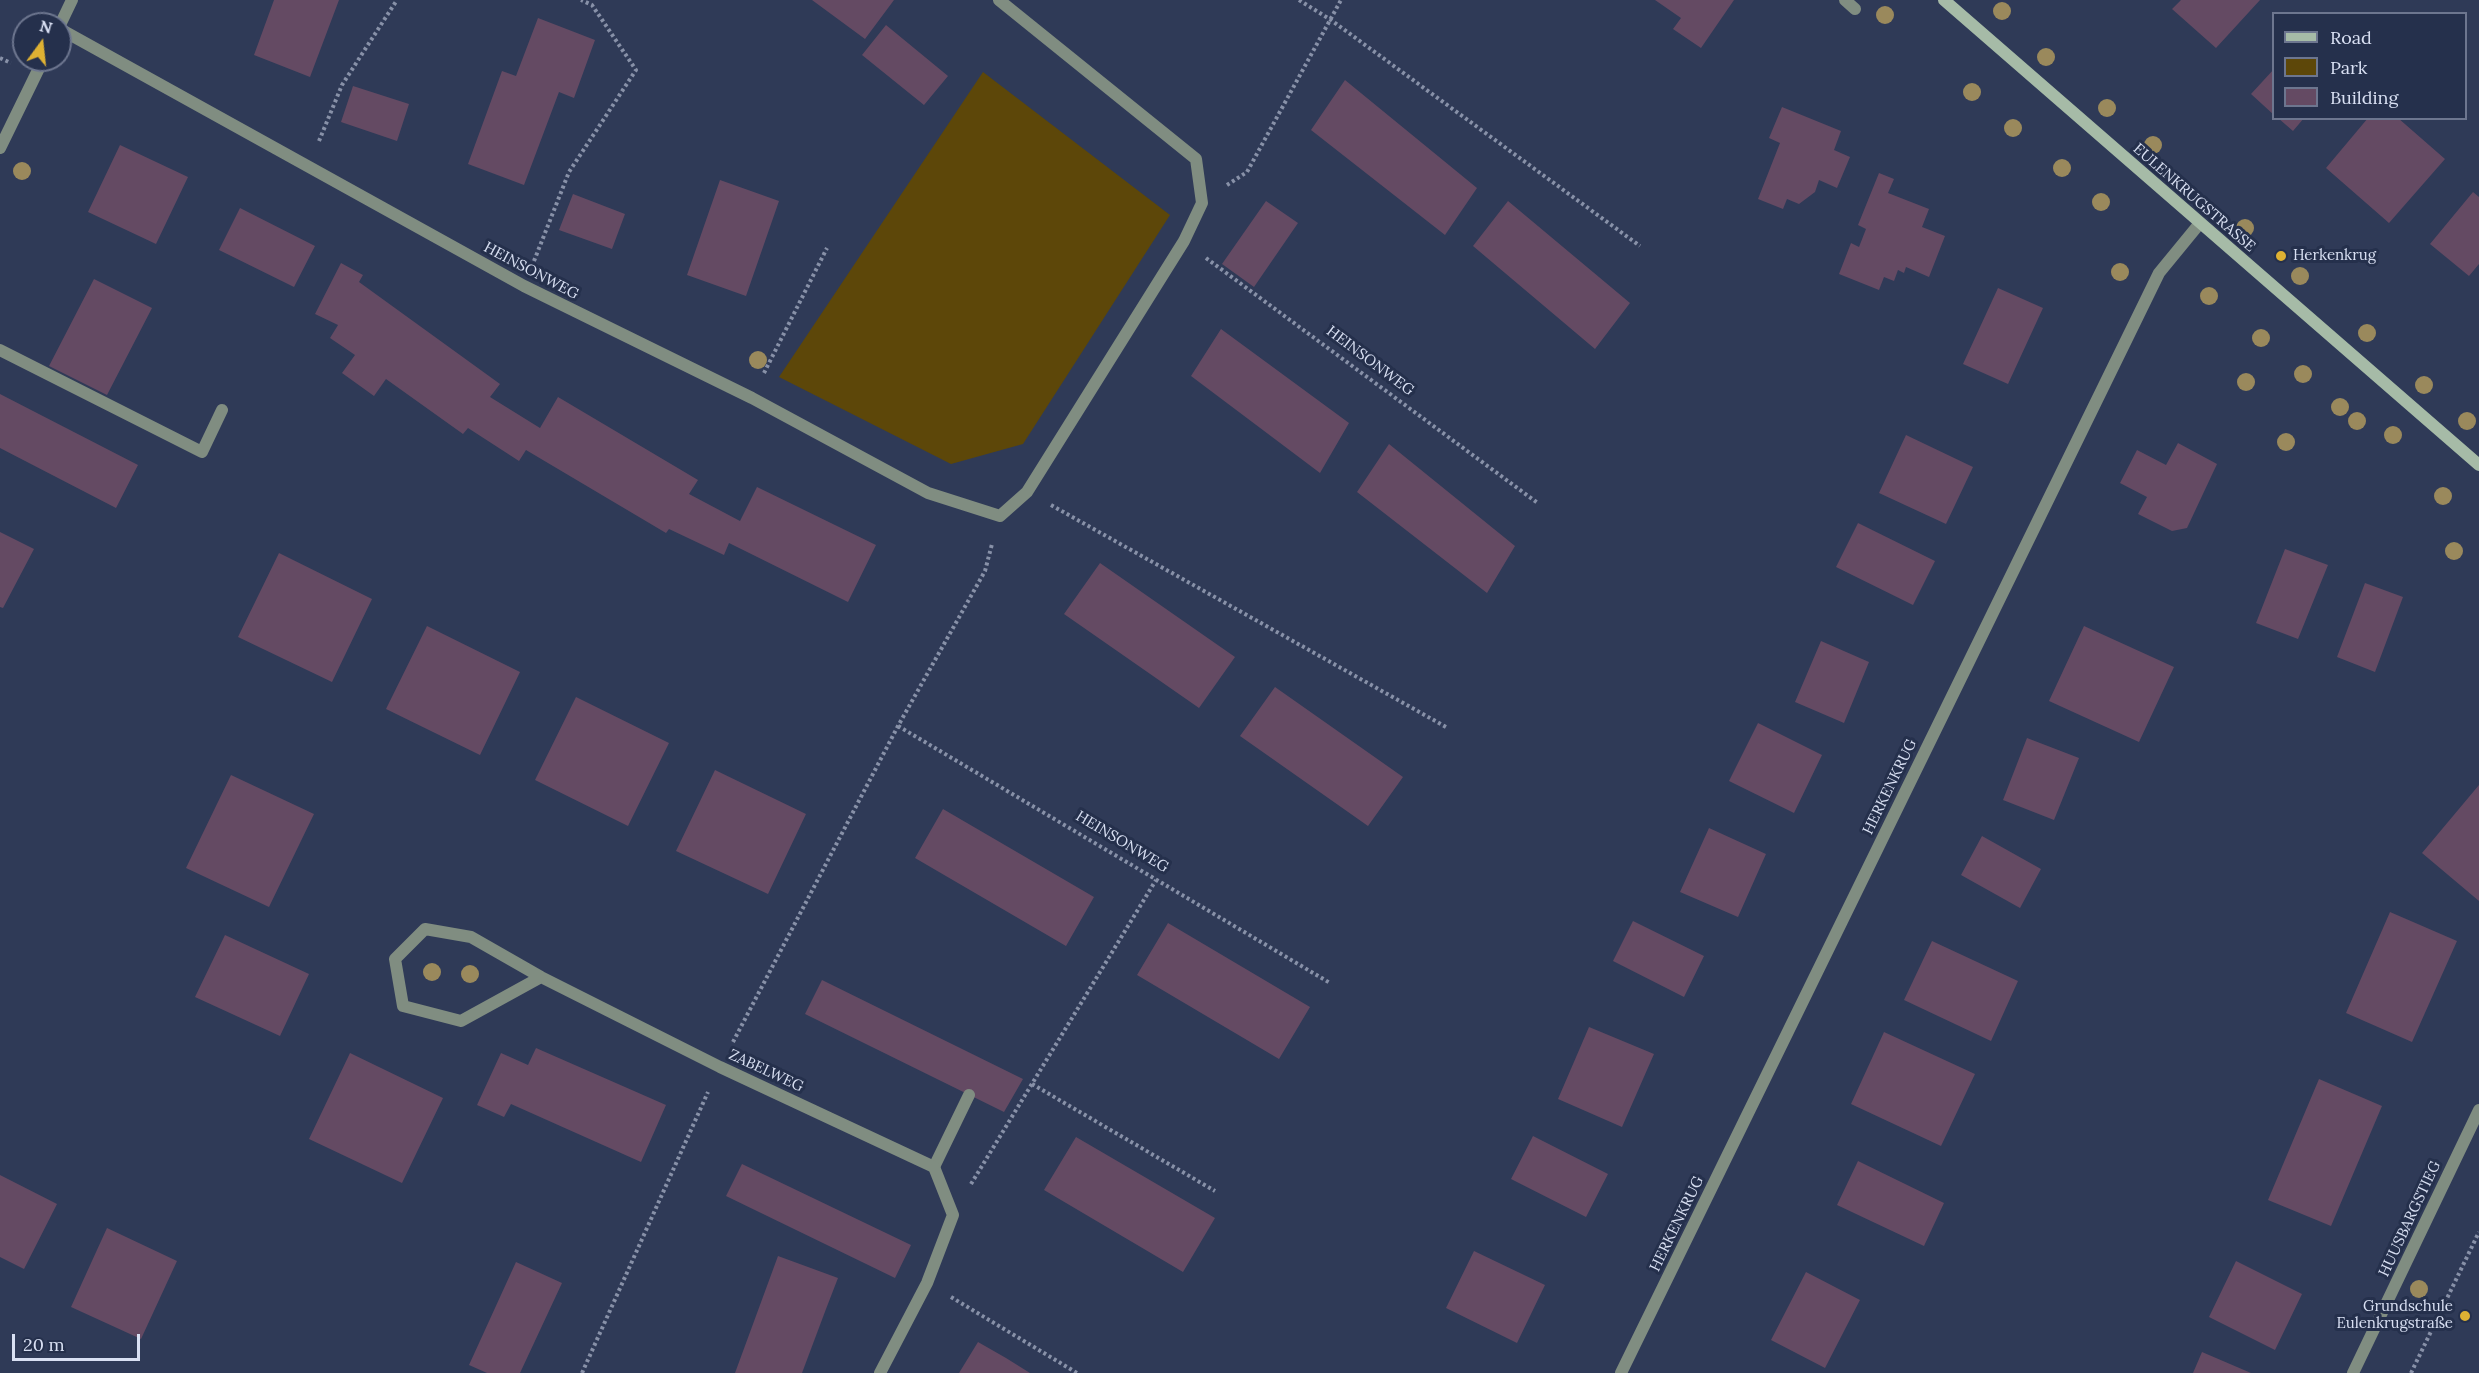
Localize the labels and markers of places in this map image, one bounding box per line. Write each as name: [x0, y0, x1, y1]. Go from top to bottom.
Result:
place label: Herkenkrug: [2293, 247, 2376, 265]
marker: Herkenkrug: [2274, 249, 2288, 263]
place label: Grundschule Eulenkrugstraße: [2337, 1298, 2453, 1333]
marker: Grundschule Eulenkrugstraße: [2458, 1309, 2472, 1323]

